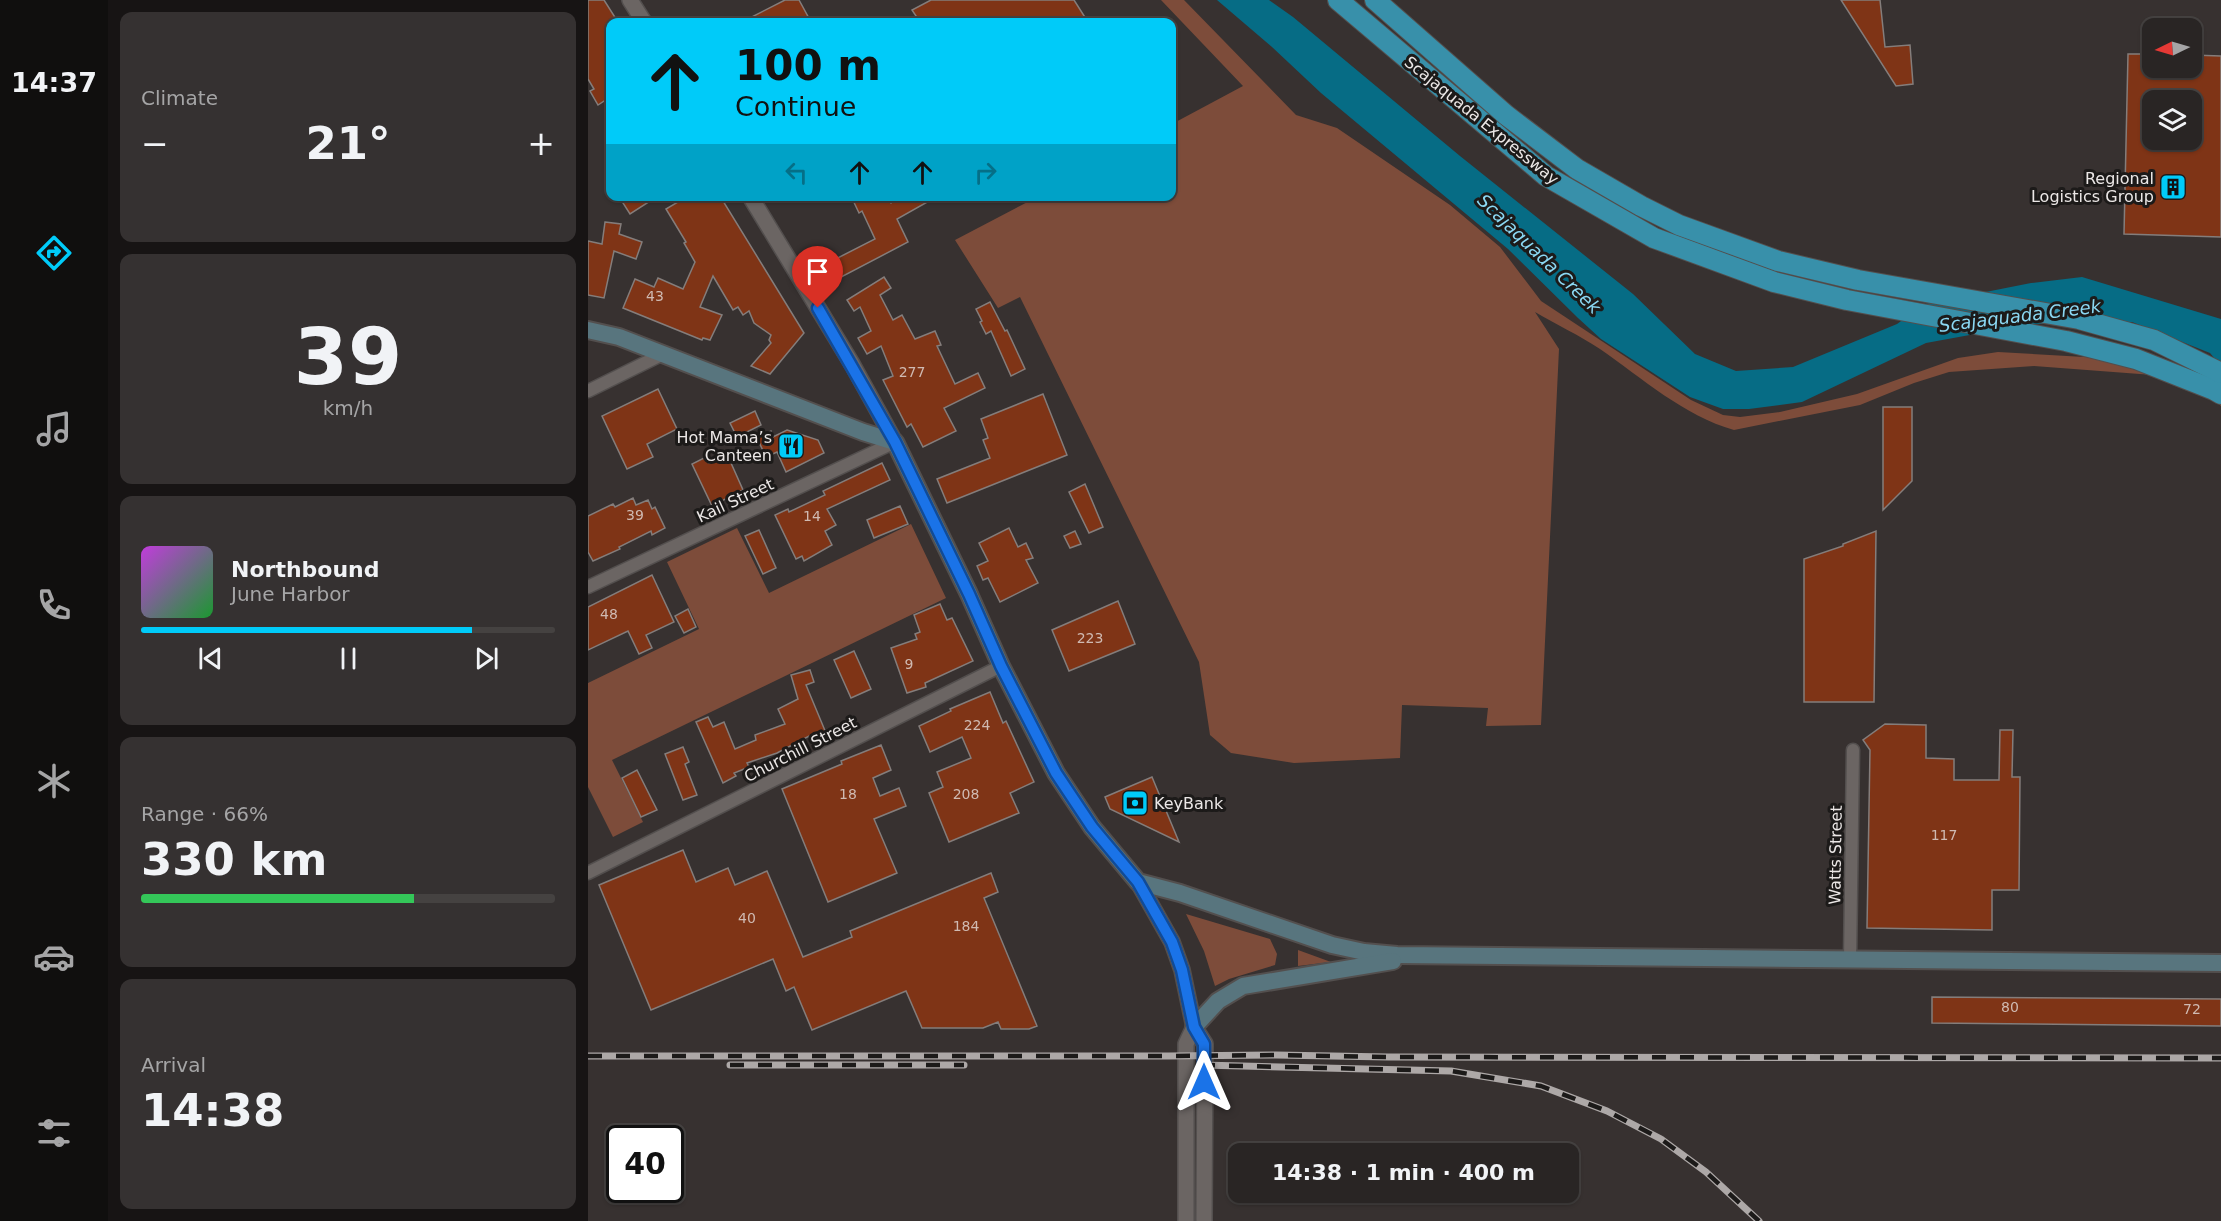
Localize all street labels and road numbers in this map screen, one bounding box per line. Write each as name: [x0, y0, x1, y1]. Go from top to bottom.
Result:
street label: Scajaquada Expressway: [1401, 52, 1563, 189]
street label: Kail Street: [694, 474, 777, 527]
street label: Churchill Street: [741, 713, 860, 786]
street label: Watts Street: [1825, 805, 1846, 905]

